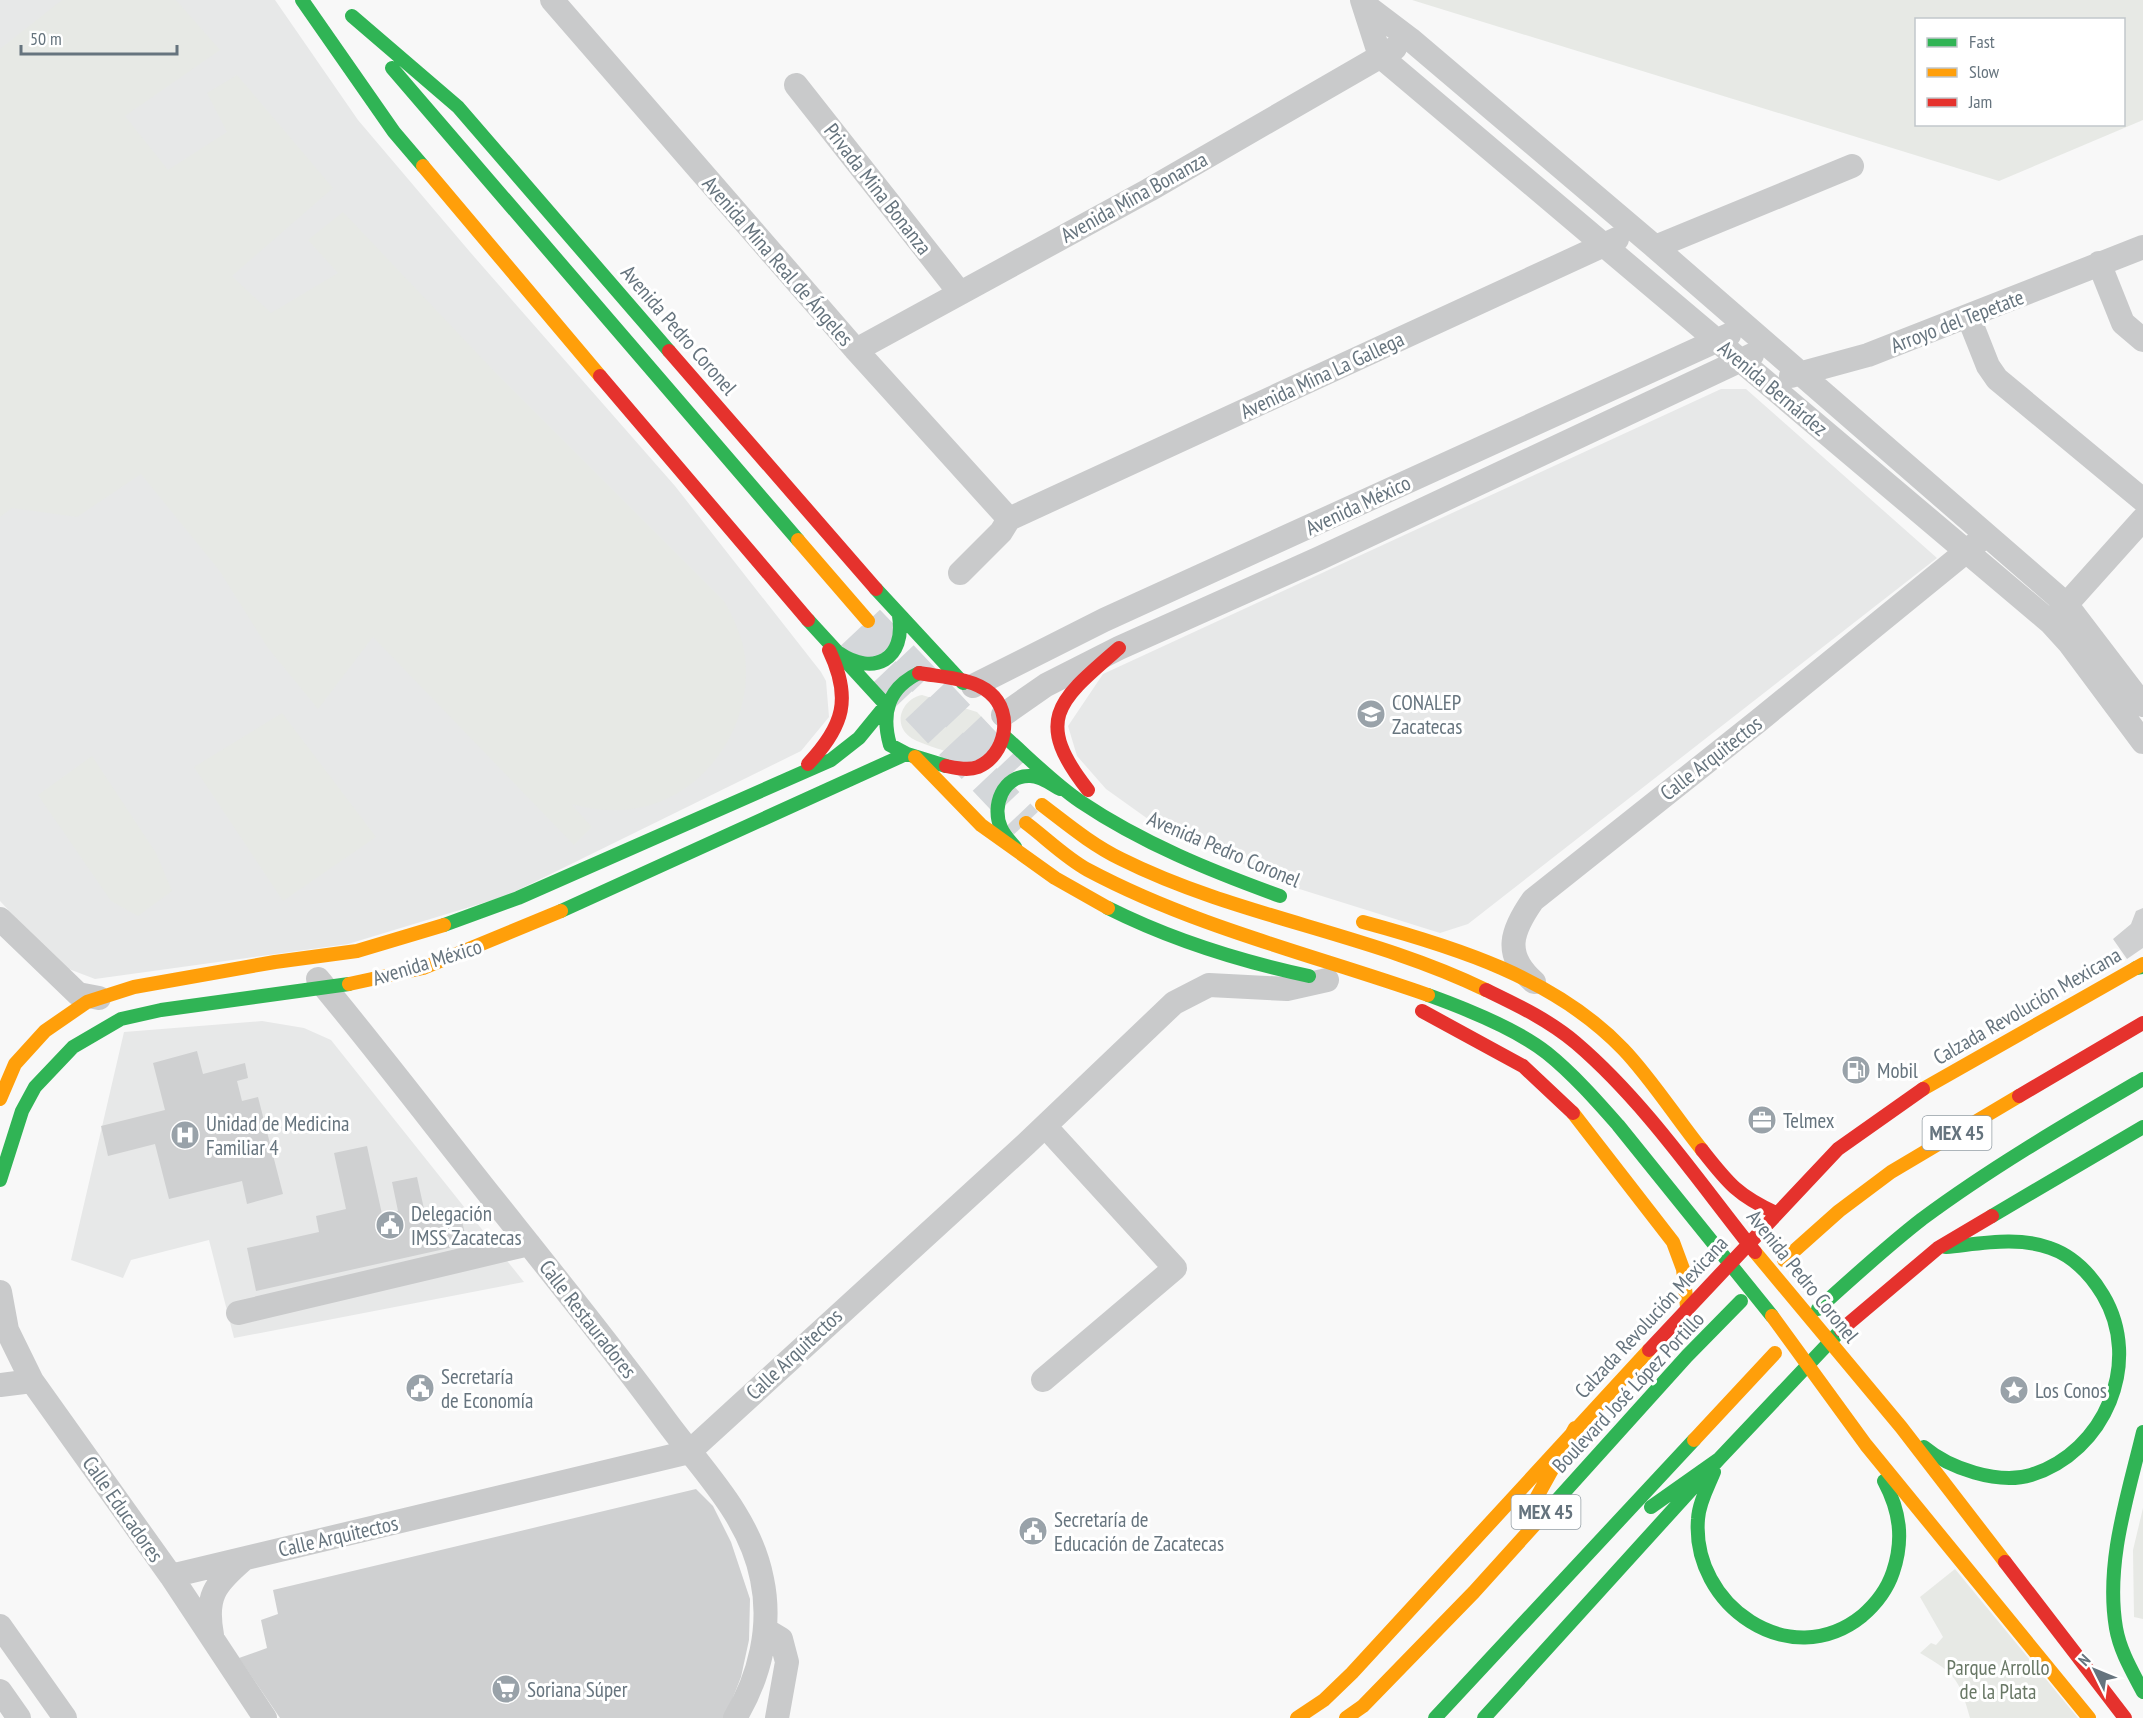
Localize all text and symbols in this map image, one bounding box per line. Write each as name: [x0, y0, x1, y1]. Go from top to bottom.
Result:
scale bar: [21, 18, 177, 56]
legend: [1915, 18, 2125, 126]
text: 50 m: [30, 27, 62, 50]
text: Fast: [1969, 30, 1995, 53]
text: Slow: [1969, 60, 2000, 83]
text: Jam: [1968, 90, 1992, 113]
street label: Privada Mina Bonanza: [818, 118, 938, 260]
street label: Avenida Mina Bonanza: [1056, 146, 1212, 248]
street label: Avenida Mina Real de Ángeles: [697, 170, 859, 352]
street label: Avenida Pedro Coronel: [615, 259, 743, 401]
street label: Arroyo del Tepetate: [1887, 283, 2027, 359]
street label: Avenida Mina La Gallega: [1236, 325, 1408, 425]
street label: Avenida Bernárdez: [1713, 334, 1833, 442]
street label: Avenida México: [1301, 469, 1415, 541]
place label: CONALEP Zacatecas: [1392, 689, 1462, 740]
school or university icon: CONALEP Zacatecas: [1355, 698, 1387, 730]
street label: Calle Arquitectos: [1655, 710, 1767, 806]
street label: Avenida Pedro Coronel: [1143, 805, 1305, 893]
street label: Avenida México: [369, 933, 485, 991]
street label: Calzada Revolución Mexicana: [1928, 941, 2126, 1071]
fuel station icon: Mobil: [1840, 1054, 1872, 1086]
place label: Mobil: [1877, 1057, 1918, 1084]
office icon: Telmex: [1746, 1104, 1778, 1136]
place label: Telmex: [1783, 1107, 1835, 1134]
place label: Unidad de Medicina Familiar 4: [206, 1110, 349, 1161]
road number: MEX 45: [1922, 1116, 1992, 1150]
hospital icon: Unidad de Medicina Familiar 4: [169, 1119, 201, 1151]
place label: Delegación IMSS Zacatecas: [411, 1200, 522, 1251]
street label: Avenida Pedro Coronel: [1741, 1204, 1865, 1348]
public building icon: Delegación IMSS Zacatecas: [374, 1209, 406, 1241]
street label: Calzada Revolución Mexicana: [1569, 1230, 1733, 1404]
street label: Calle Restauradores: [533, 1254, 643, 1384]
street label: Calle Arquitectos: [740, 1303, 848, 1405]
street label: Boulevard José López Portillo: [1546, 1306, 1710, 1478]
place label: Secretaría de Economía: [441, 1363, 533, 1414]
public building icon: Secretaría de Economía: [404, 1372, 436, 1404]
place icon: Los Conos: [1998, 1374, 2030, 1406]
place label: Los Conos: [2035, 1377, 2107, 1404]
street label: Calle Educadores: [77, 1451, 169, 1567]
road number: MEX 45: [1512, 1495, 1580, 1529]
place label: Secretaría de Educación de Zacatecas: [1054, 1506, 1224, 1557]
street label: Calle Arquitectos: [276, 1509, 400, 1563]
public building icon: Secretaría de Educación de Zacatecas: [1017, 1515, 1049, 1547]
north arrow: [2065, 1640, 2125, 1700]
text: N: [2074, 1650, 2094, 1670]
park label: Parque Arrollo de la Plata: [1946, 1654, 2050, 1705]
supermarket icon: Soriana Súper: [490, 1673, 522, 1705]
place label: Soriana Súper: [527, 1676, 628, 1703]

